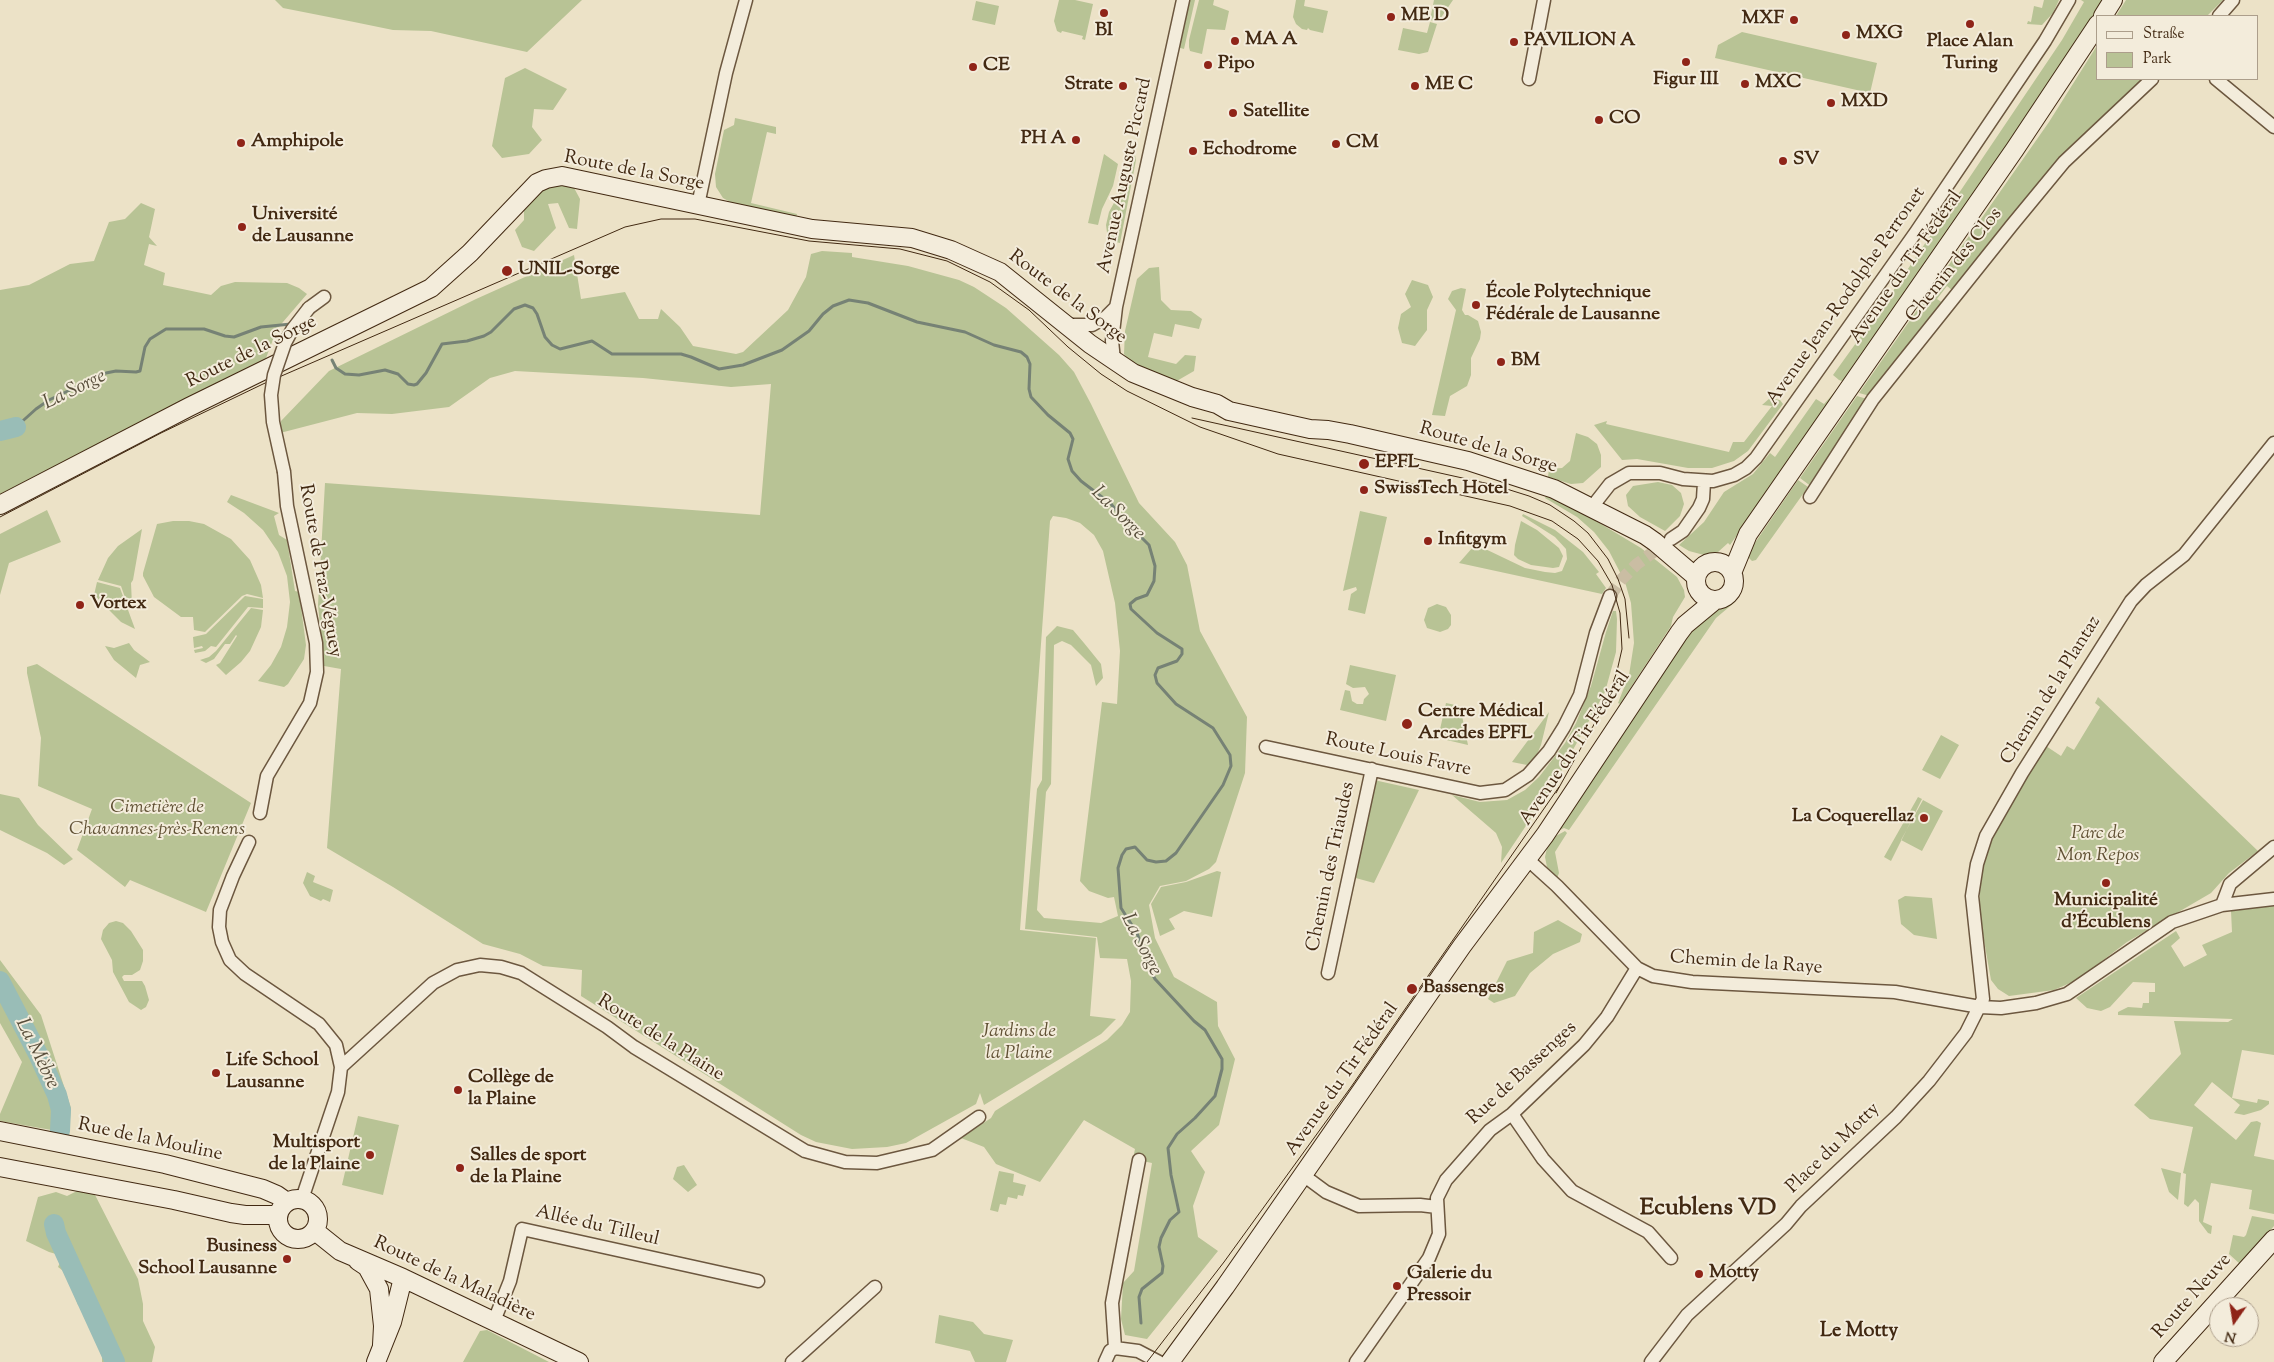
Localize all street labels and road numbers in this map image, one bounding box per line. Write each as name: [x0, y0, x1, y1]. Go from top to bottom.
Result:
street label: Avenue Auguste Piccard: [1094, 76, 1158, 276]
street label: Route de la Sorge: [562, 147, 706, 197]
street label: Avenue Jean-Rodolphe Perronet: [1763, 183, 1931, 411]
street label: Avenue du Tir Fédéral: [1846, 187, 1968, 349]
street label: Chemin des Clos: [1902, 204, 2008, 328]
street label: Route de la Sorge: [1003, 246, 1131, 350]
street label: Route de la Sorge: [183, 312, 321, 394]
street label: Route de la Sorge: [1416, 418, 1560, 480]
street label: Route de Praz-Véguey: [293, 483, 345, 659]
street label: Chemin de la Plantaz: [1997, 612, 2107, 770]
street label: Avenue du Tir Fédéral: [1516, 667, 1636, 831]
street label: Route Louis Favre: [1323, 729, 1473, 783]
street label: Chemin des Triaudes: [1303, 780, 1361, 954]
street label: Chemin de la Raye: [1669, 947, 1823, 981]
street label: Route de la Plaine: [592, 991, 728, 1087]
street label: Avenue du Tir Fédéral: [1282, 999, 1404, 1161]
street label: Rue de Bassenges: [1464, 1017, 1582, 1131]
street label: Place du Motty: [1782, 1099, 1886, 1199]
street label: Rue de la Mouline: [75, 1115, 225, 1167]
street label: Allée du Tilleul: [533, 1202, 661, 1252]
street label: Route de la Maladière: [369, 1232, 539, 1328]
street label: Route Neuve: [2149, 1250, 2237, 1344]

